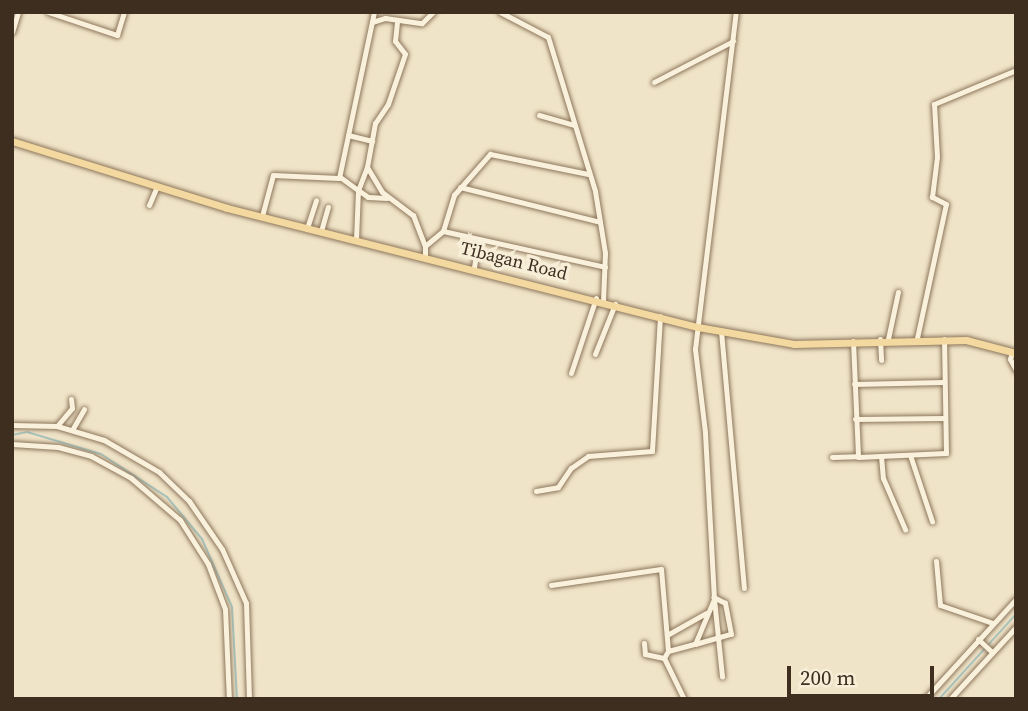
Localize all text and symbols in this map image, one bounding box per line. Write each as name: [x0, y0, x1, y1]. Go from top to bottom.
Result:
street label: Tibagan Road: [458, 237, 570, 285]
scale bar: [790, 652, 937, 696]
text: 200 m: [800, 663, 855, 692]

